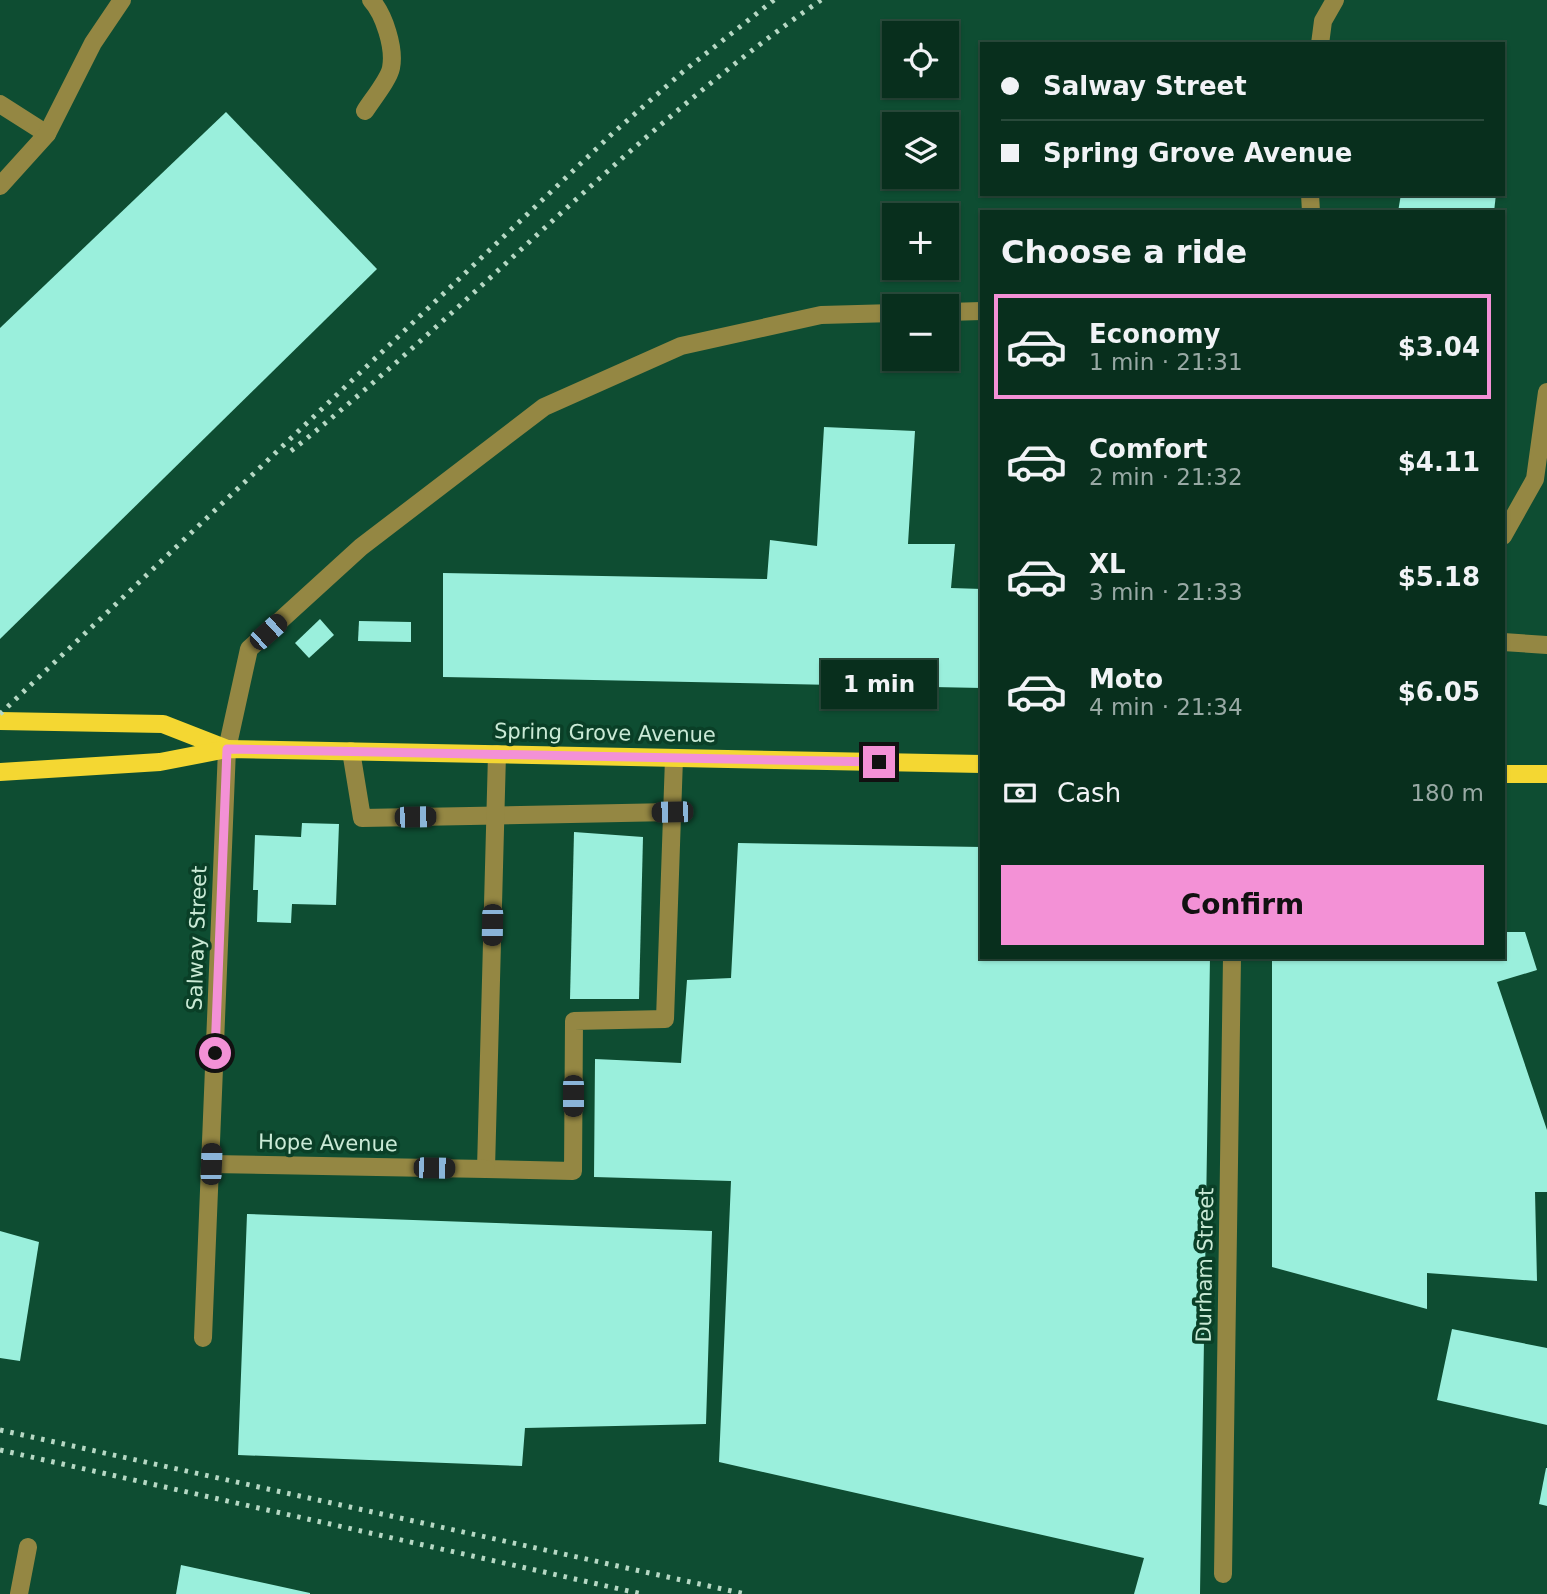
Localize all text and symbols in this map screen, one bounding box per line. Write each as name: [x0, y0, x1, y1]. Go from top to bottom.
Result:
map controls: [882, 21, 959, 371]
button: locate: [882, 21, 959, 98]
text: Salway Street: [1043, 71, 1247, 101]
button: layers: [882, 112, 959, 189]
text: Spring Grove Avenue: [1043, 138, 1352, 168]
button: +: [882, 203, 959, 280]
text: Choose a ride: [1001, 233, 1247, 271]
button: −: [882, 294, 959, 371]
icon: car: [1005, 315, 1068, 378]
text: Economy: [1089, 319, 1220, 349]
text: $3.04: [1398, 332, 1480, 362]
text: 1 min · 21:31: [1089, 349, 1243, 375]
icon: car: [1005, 430, 1068, 493]
text: Comfort: [1089, 434, 1207, 464]
text: $4.11: [1398, 447, 1480, 477]
text: 2 min · 21:32: [1089, 464, 1243, 490]
icon: car: [1005, 545, 1068, 608]
text: XL: [1089, 549, 1126, 579]
text: $5.18: [1398, 562, 1480, 592]
text: 3 min · 21:33: [1089, 579, 1243, 605]
car: [246, 610, 291, 654]
callout: 1 min: [821, 660, 937, 710]
icon: car: [1005, 660, 1068, 723]
text: Moto: [1089, 664, 1163, 694]
text: 1 min: [843, 671, 915, 697]
text: $6.05: [1398, 677, 1480, 707]
text: 4 min · 21:34: [1089, 694, 1243, 720]
street label: Spring Grove Avenue: [494, 719, 716, 747]
route end: [863, 746, 895, 778]
icon: cash: [1001, 774, 1039, 812]
text: Cash: [1057, 778, 1121, 808]
text: 180 m: [1410, 780, 1484, 806]
car: [651, 801, 694, 823]
car: [394, 806, 437, 828]
street label: Salway Street: [182, 865, 212, 1011]
button: Confirm: [1001, 865, 1484, 945]
car: [482, 904, 503, 946]
route start: [199, 1037, 231, 1069]
car: [563, 1075, 584, 1117]
street label: Hope Avenue: [258, 1130, 398, 1156]
car: [200, 1143, 223, 1185]
car: [413, 1157, 456, 1179]
street label: Durham Street: [1192, 1187, 1218, 1343]

